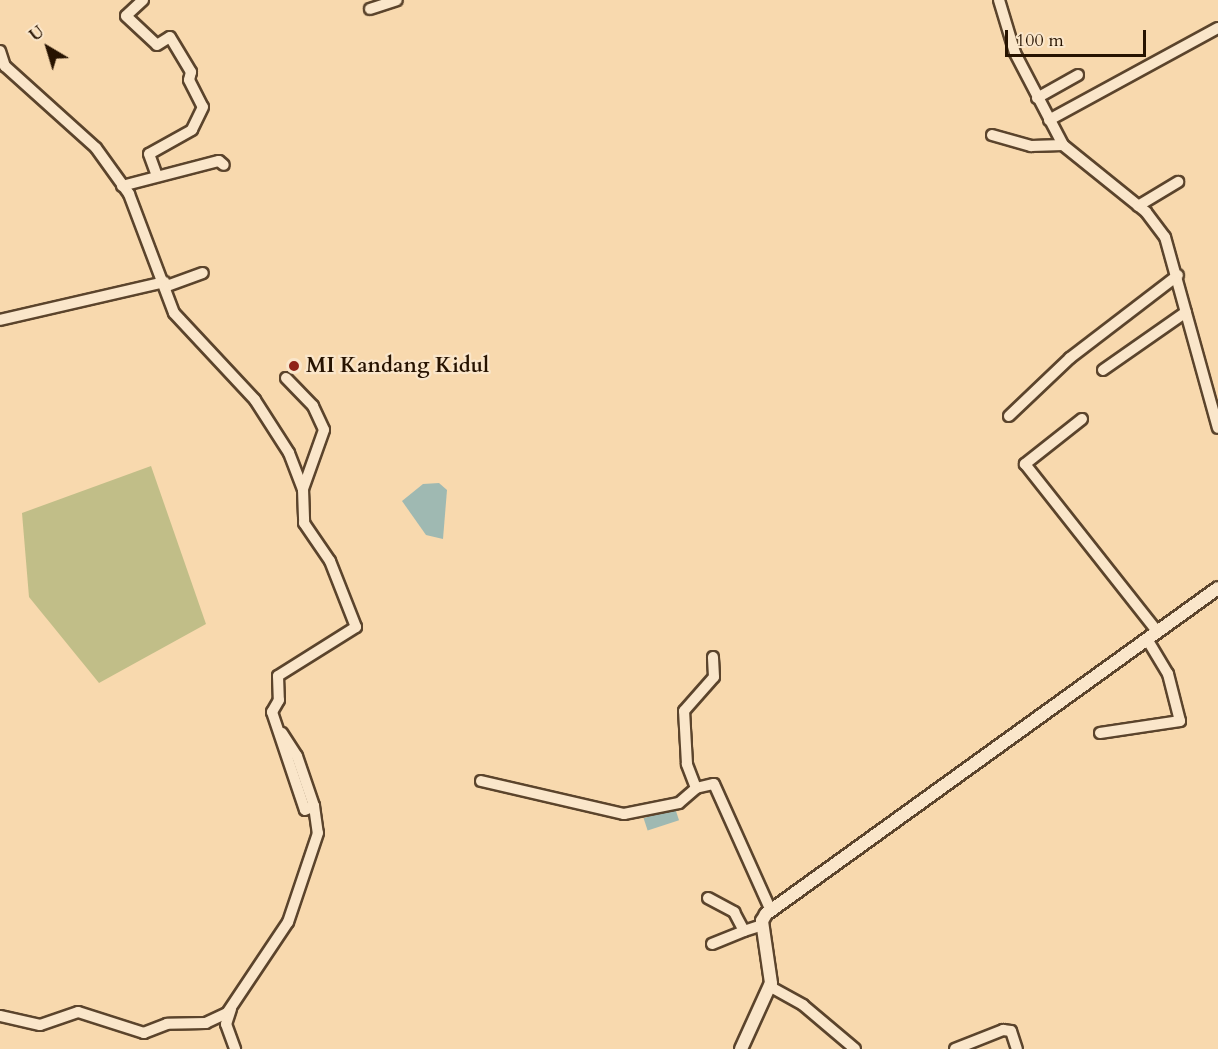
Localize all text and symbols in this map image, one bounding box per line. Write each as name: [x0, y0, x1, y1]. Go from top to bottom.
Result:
north arrow: [18, 18, 78, 78]
scale bar: [1008, 18, 1149, 56]
text: U: [25, 21, 49, 47]
text: 100 m: [1016, 28, 1064, 53]
place label: MI Kandang Kidul: [306, 353, 489, 379]
marker: MI Kandang Kidul: [287, 359, 301, 373]

